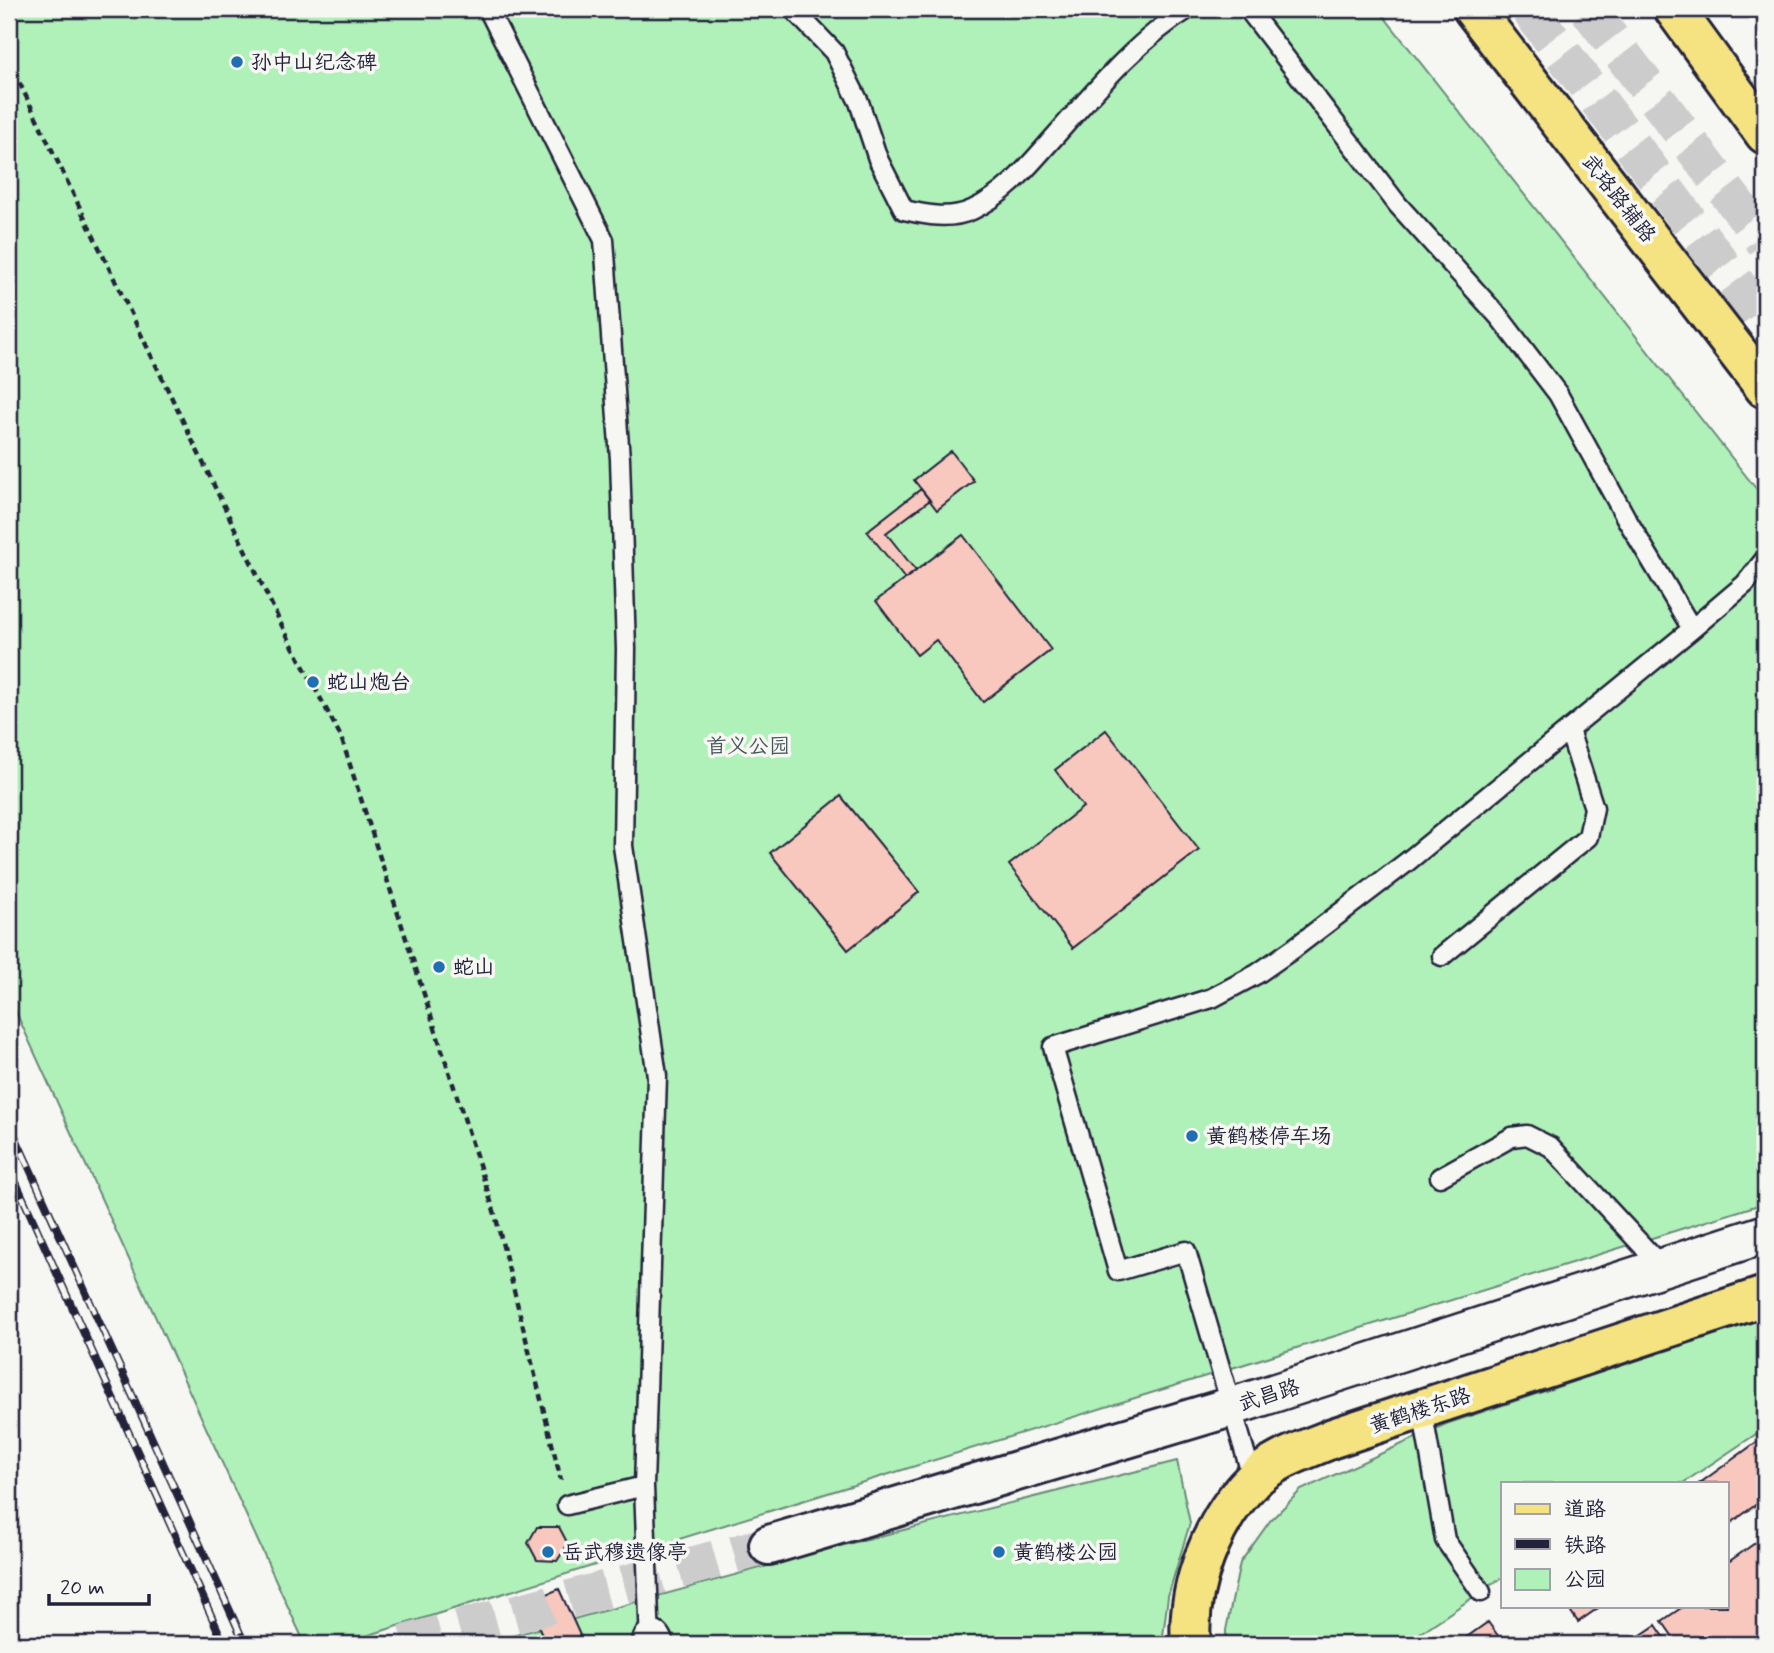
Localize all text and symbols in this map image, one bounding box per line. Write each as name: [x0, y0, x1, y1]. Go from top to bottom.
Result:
place label: 孙中山纪念碑: [251, 49, 377, 77]
marker: 孙中山纪念碑: [229, 54, 245, 70]
street label: 武珞路辅路: [1575, 149, 1662, 249]
place label: 蛇山炮台: [327, 669, 411, 697]
marker: 蛇山炮台: [305, 674, 321, 690]
park label: 首义公园: [706, 733, 790, 761]
place label: 蛇山: [453, 954, 495, 982]
marker: 蛇山: [431, 959, 447, 975]
place label: 黄鹤楼停车场: [1206, 1123, 1332, 1151]
marker: 黄鹤楼停车场: [1184, 1128, 1200, 1144]
street label: 武昌路: [1235, 1373, 1304, 1419]
street label: 黄鹤楼东路: [1366, 1381, 1475, 1440]
legend: [1501, 1482, 1728, 1608]
text: 道路: [1564, 1496, 1606, 1524]
text: 铁路: [1564, 1532, 1606, 1560]
place label: 岳武穆遗像亭: [562, 1539, 688, 1567]
place label: 黄鹤楼公园: [1013, 1539, 1118, 1567]
marker: 岳武穆遗像亭: [540, 1544, 556, 1560]
marker: 黄鹤楼公园: [991, 1544, 1007, 1560]
scale bar: [49, 1562, 149, 1606]
text: 公园: [1564, 1566, 1606, 1594]
text: 20 m: [60, 1574, 105, 1602]

